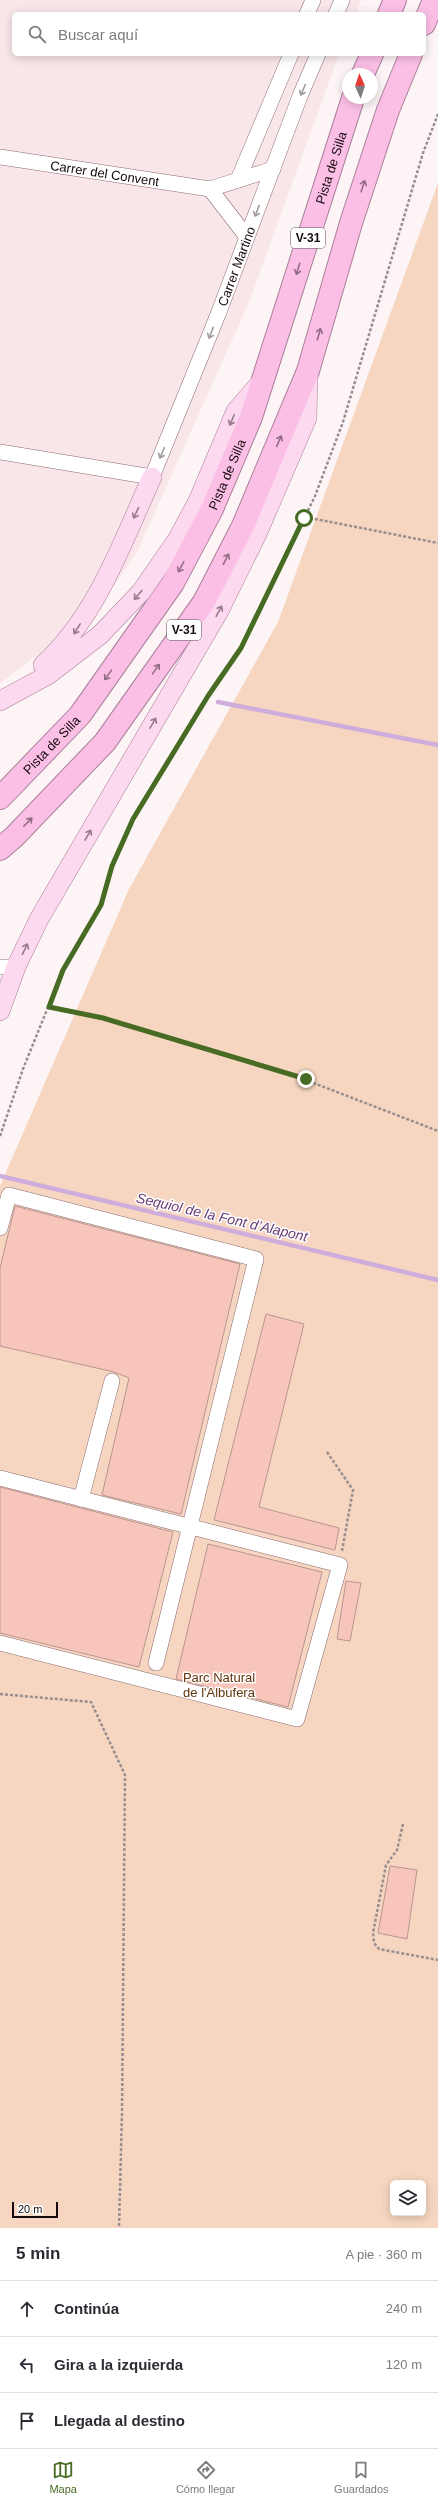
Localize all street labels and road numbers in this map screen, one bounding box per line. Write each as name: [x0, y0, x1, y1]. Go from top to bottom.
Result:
street label: Pista de Silla: [313, 129, 350, 206]
street label: Carrer del Convent: [49, 158, 161, 189]
street label: Carrer Martino: [215, 224, 258, 308]
road number: V-31: [291, 228, 325, 248]
street label: Pista de Silla: [206, 436, 249, 512]
road number: V-31: [167, 620, 201, 640]
street label: Pista de Silla: [20, 712, 84, 777]

